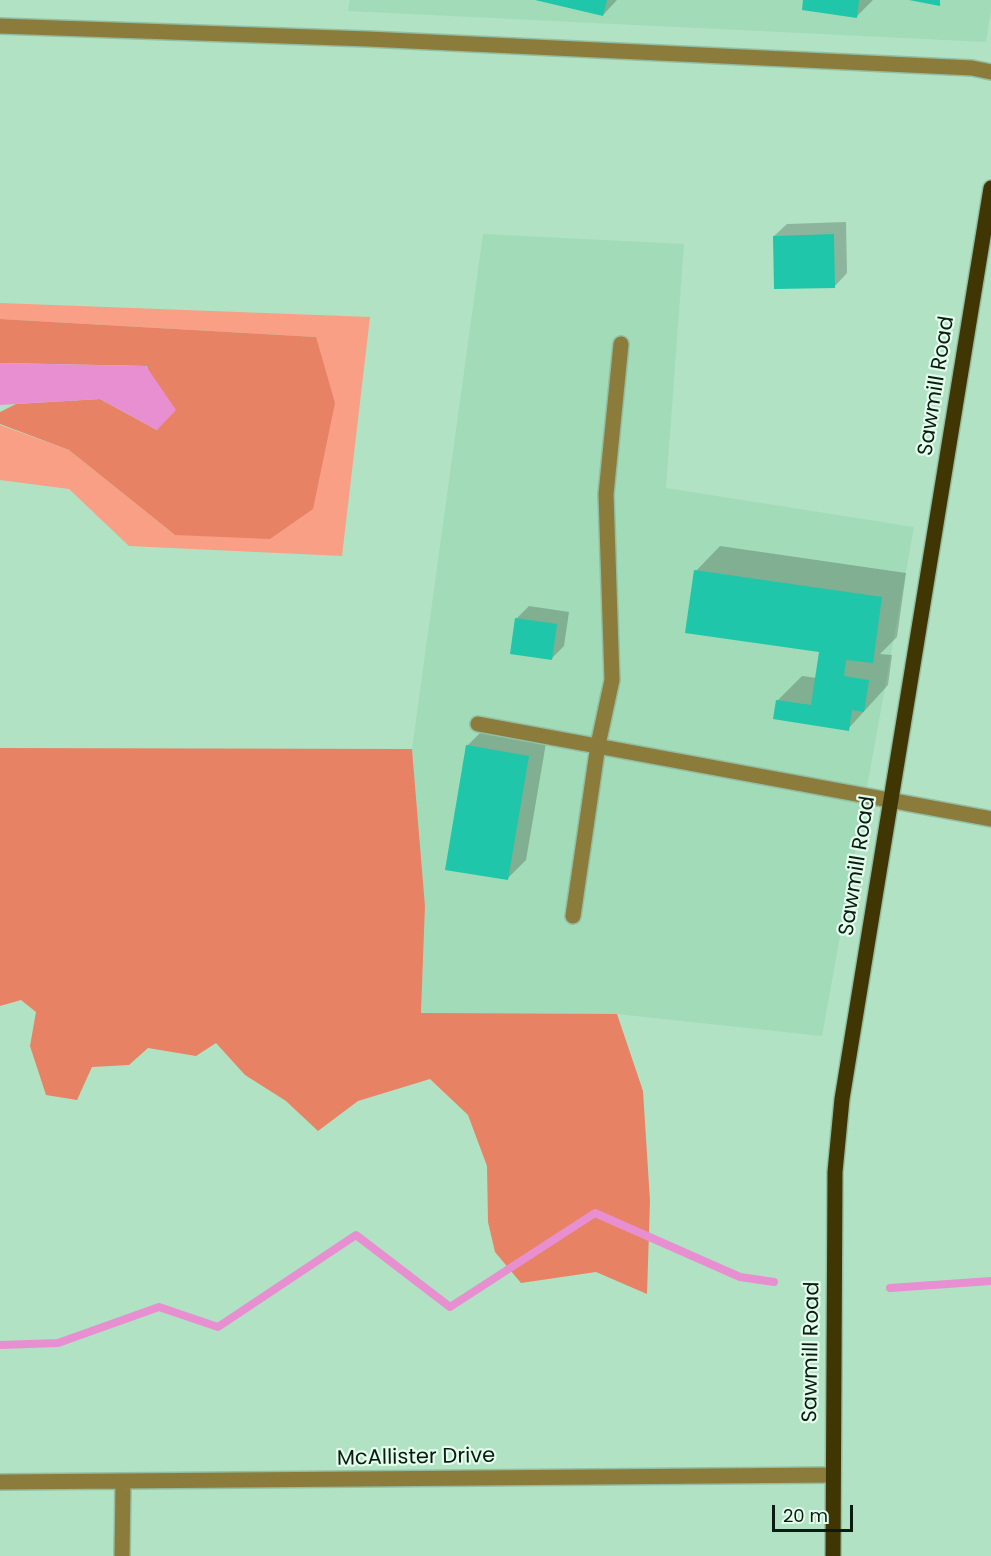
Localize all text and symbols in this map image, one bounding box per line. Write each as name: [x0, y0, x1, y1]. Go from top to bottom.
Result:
street label: Sawmill Road: [914, 314, 960, 458]
street label: Sawmill Road: [835, 794, 881, 938]
street label: Sawmill Road: [798, 1281, 826, 1423]
street label: McAllister Drive: [337, 1444, 495, 1472]
scale bar: [775, 1493, 856, 1531]
text: 20 m: [783, 1503, 828, 1528]

